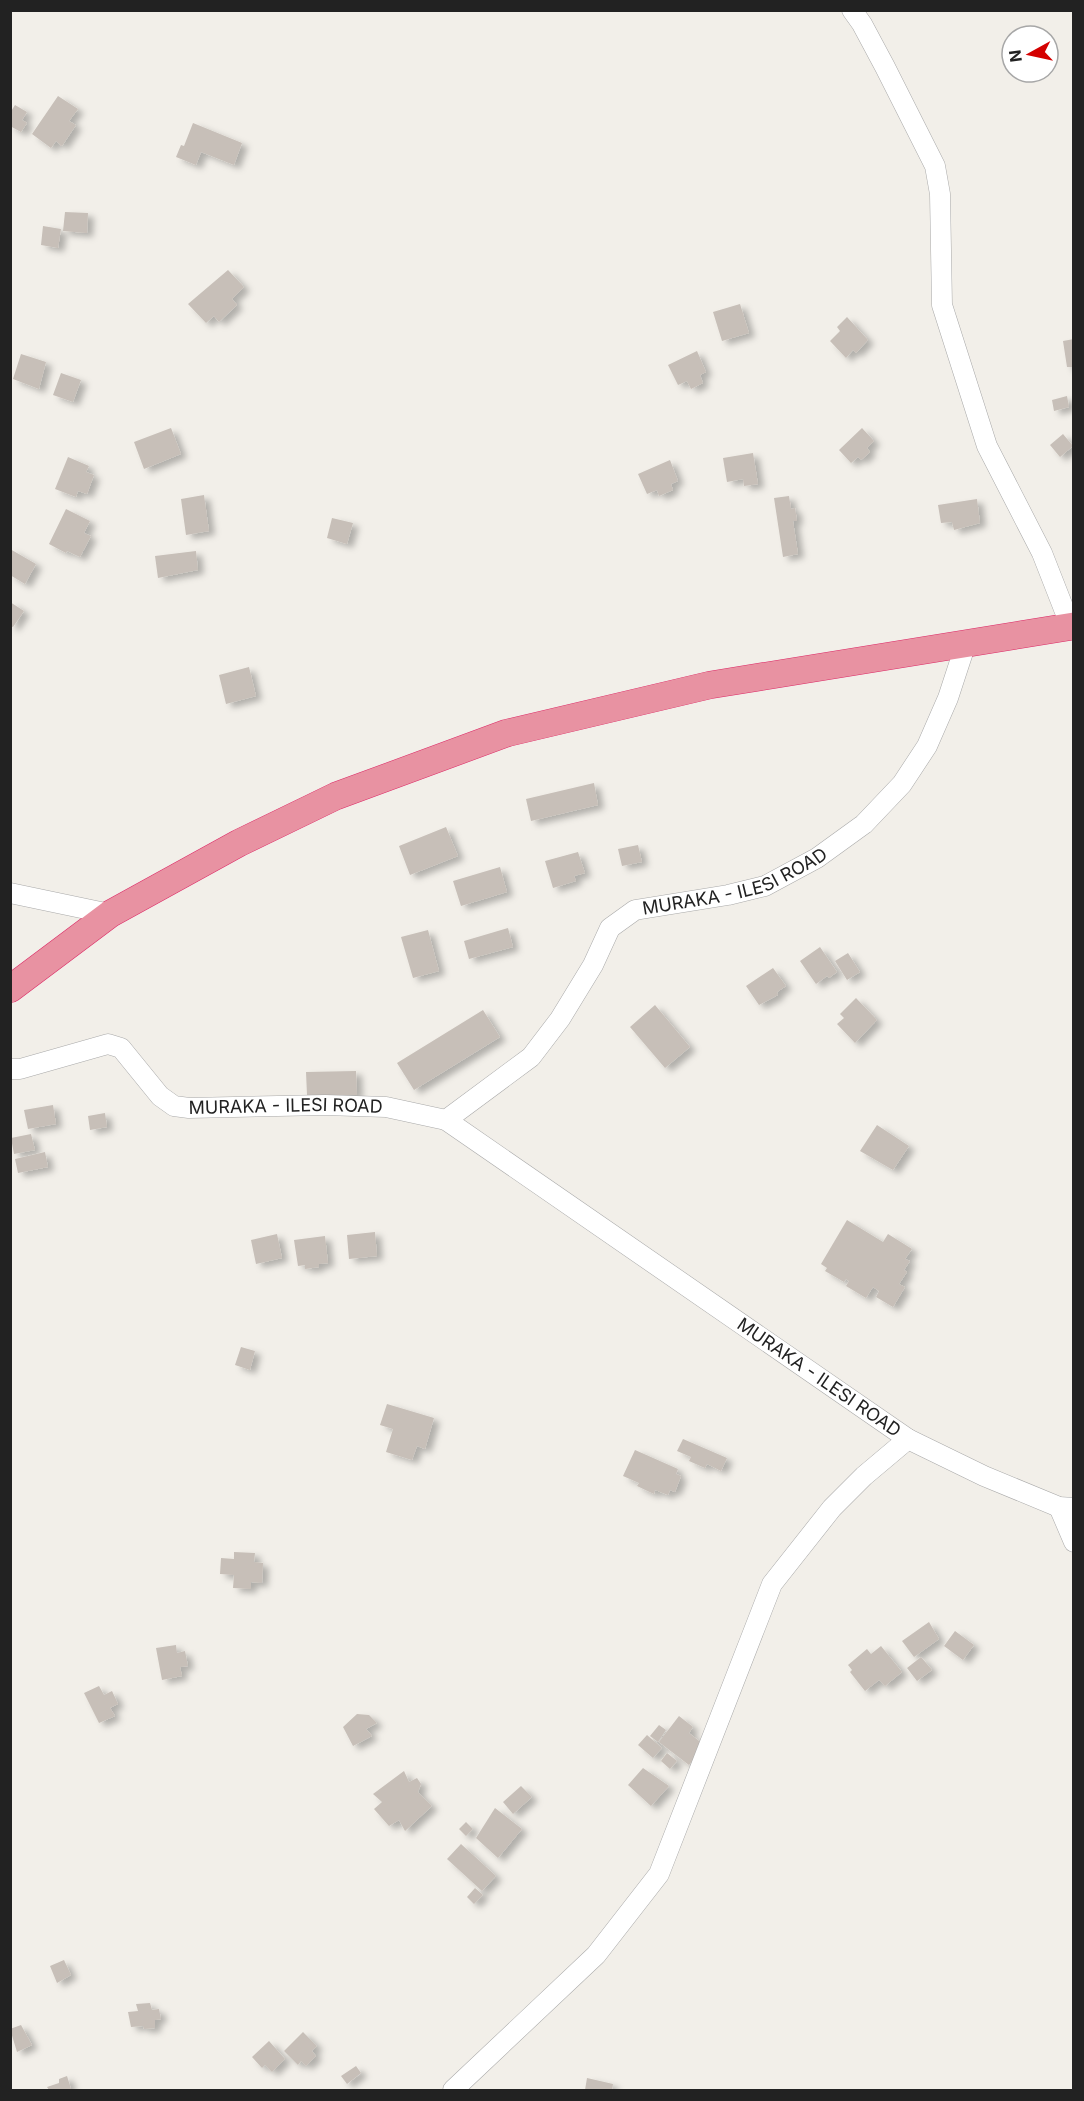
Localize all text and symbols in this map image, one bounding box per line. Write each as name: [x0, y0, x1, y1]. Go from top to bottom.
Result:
north arrow: [1000, 24, 1060, 84]
text: N: [1004, 49, 1026, 64]
street label: MURAKA - ILESI ROAD: [641, 843, 831, 919]
street label: MURAKA - ILESI ROAD: [188, 1094, 383, 1118]
street label: MURAKA - ILESI ROAD: [733, 1313, 905, 1441]

